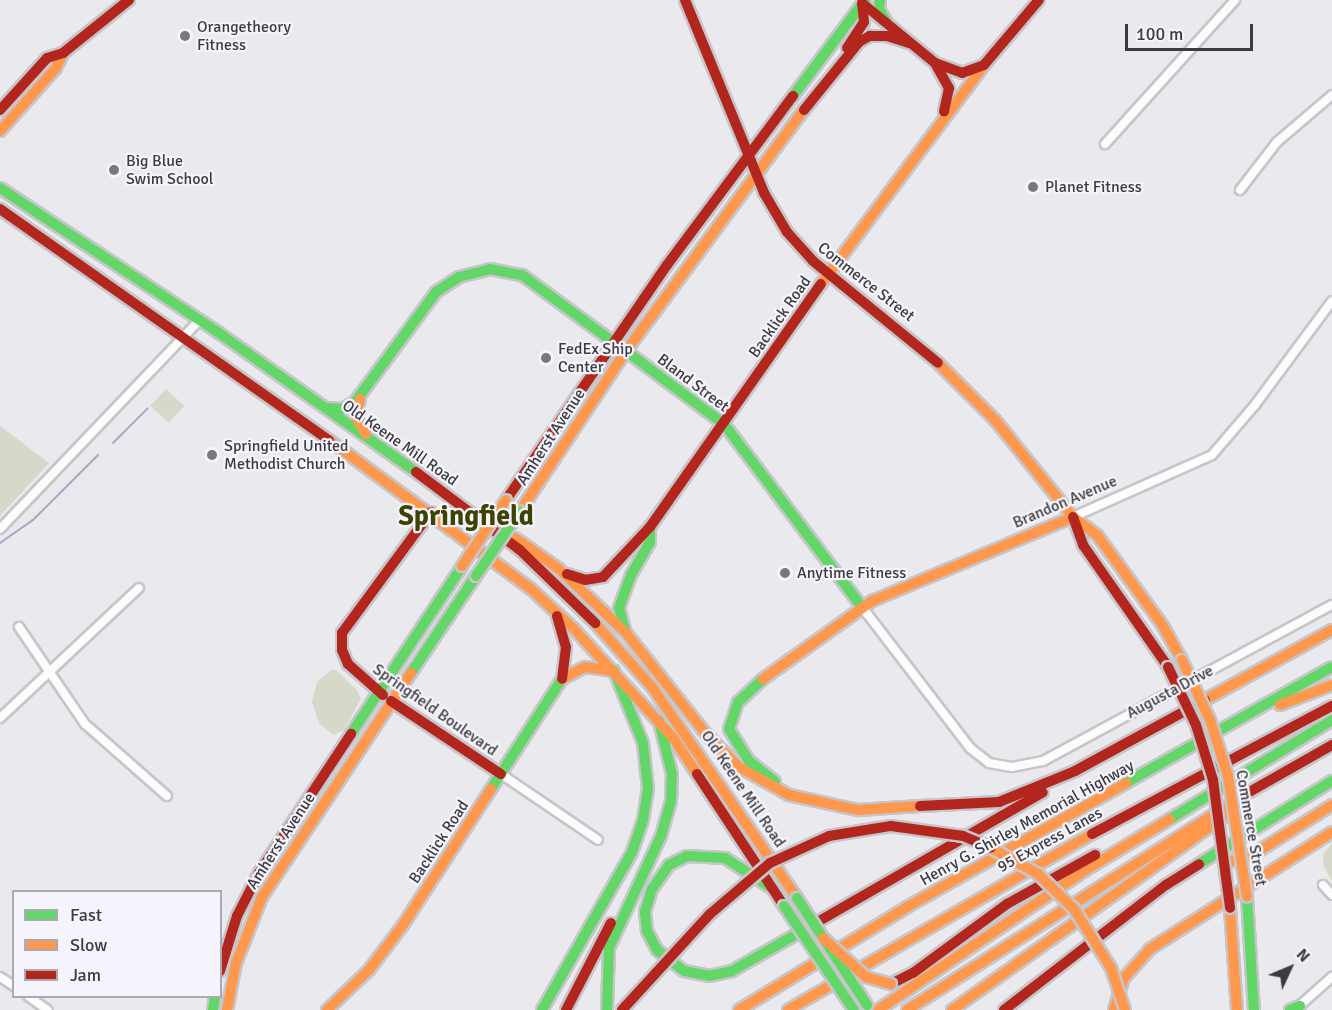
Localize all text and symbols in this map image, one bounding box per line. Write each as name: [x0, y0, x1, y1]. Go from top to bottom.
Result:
scale bar: [1128, 12, 1256, 50]
place label: Orangetheory Fitness: [197, 17, 291, 55]
text: 100 m: [1136, 23, 1183, 45]
marker: Orangetheory Fitness: [178, 29, 192, 43]
place label: Big Blue Swim School: [126, 151, 213, 189]
marker: Big Blue Swim School: [107, 163, 121, 177]
place label: Planet Fitness: [1045, 177, 1142, 197]
marker: Planet Fitness: [1026, 180, 1040, 194]
street label: Commerce Street: [814, 238, 918, 326]
street label: Backlick Road: [745, 272, 815, 362]
place label: FedEx Ship Center: [558, 339, 633, 377]
street label: Bland Street: [653, 350, 733, 416]
marker: FedEx Ship Center: [539, 351, 553, 365]
street label: Amherst Avenue: [513, 385, 589, 489]
street label: Old Keene Mill Road: [338, 396, 462, 490]
place label: Springfield United Methodist Church: [224, 436, 349, 474]
marker: Springfield United Methodist Church: [205, 448, 219, 462]
street label: Brandon Avenue: [1010, 471, 1120, 533]
district label: Springfield: [398, 499, 534, 533]
place label: Anytime Fitness: [797, 563, 906, 583]
marker: Anytime Fitness: [778, 566, 792, 580]
street label: Springfield Boulevard: [369, 660, 501, 760]
street label: Augusta Drive: [1123, 661, 1217, 723]
street label: Old Keene Mill Road: [697, 727, 789, 851]
street label: Henry G. Shirley Memorial Highway: [917, 756, 1137, 890]
street label: Commerce Street: [1231, 768, 1271, 888]
street label: Amherst Avenue: [243, 789, 319, 893]
street label: Backlick Road: [405, 797, 473, 887]
street label: 95 Express Lanes: [994, 803, 1106, 877]
legend: [12, 890, 222, 998]
text: Fast: [70, 904, 102, 926]
text: Slow: [70, 934, 107, 956]
north arrow: [1260, 938, 1320, 998]
text: N: [1292, 945, 1314, 966]
text: Jam: [70, 964, 101, 986]

